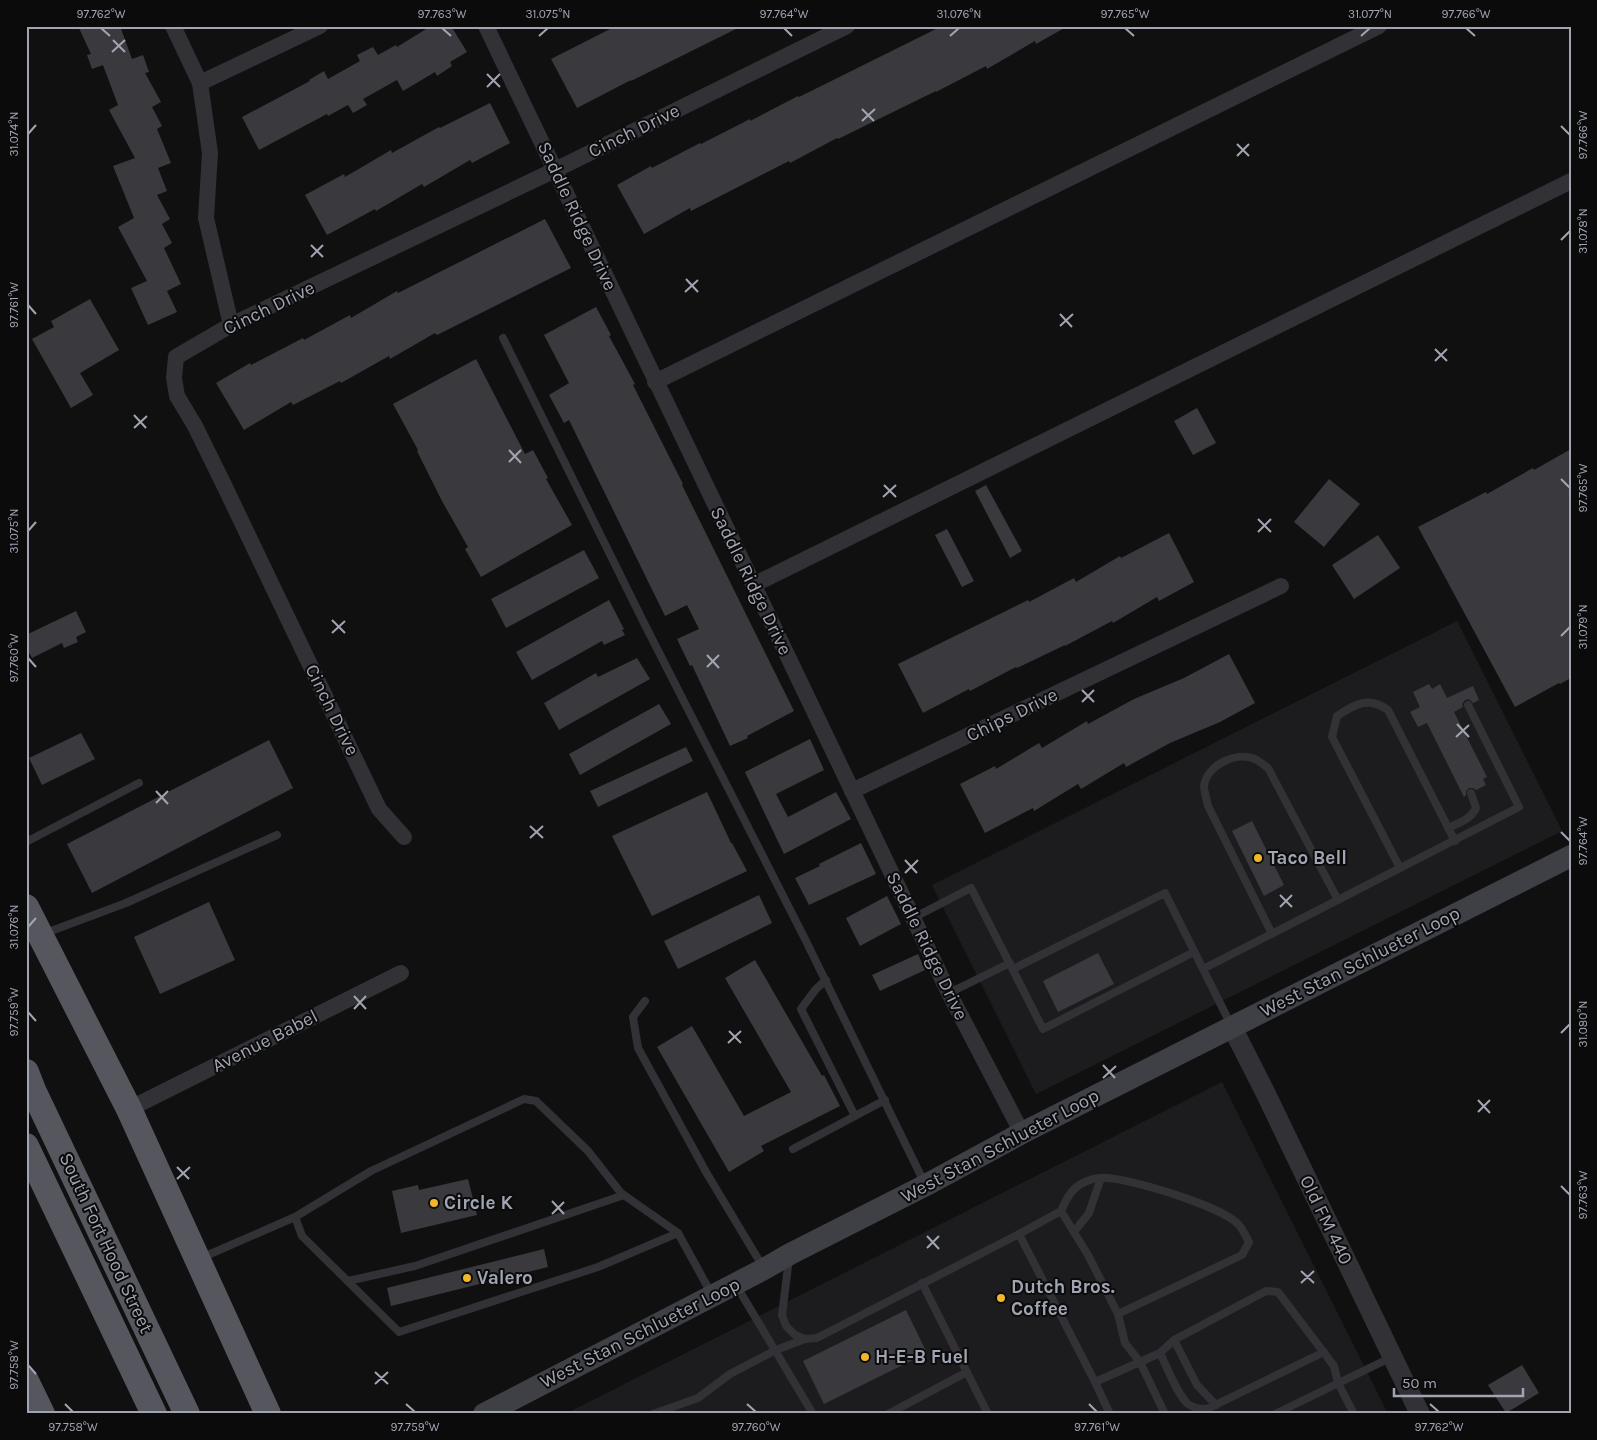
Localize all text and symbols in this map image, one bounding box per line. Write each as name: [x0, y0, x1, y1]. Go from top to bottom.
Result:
text: 97.762°W: [76, 7, 126, 21]
text: 97.763°W: [417, 7, 467, 21]
text: 31.075°N: [525, 7, 571, 21]
text: 97.764°W: [760, 7, 809, 21]
text: 31.076°N: [936, 7, 982, 21]
text: 97.765°W: [1101, 7, 1150, 21]
text: 31.077°N: [1348, 7, 1392, 21]
text: 97.766°W: [1442, 7, 1491, 21]
street label: Cinch Drive: [585, 99, 683, 163]
text: 97.766°W: [1576, 110, 1590, 159]
text: 31.074°N: [7, 112, 21, 156]
street label: Saddle Ridge Drive: [533, 138, 621, 294]
text: 31.078°N: [1576, 208, 1590, 254]
street label: Cinch Drive: [220, 276, 318, 340]
text: 97.761°W: [7, 282, 21, 328]
text: 97.765°W: [1576, 463, 1590, 512]
street label: Saddle Ridge Drive: [706, 503, 796, 659]
text: 31.075°N: [7, 508, 21, 554]
text: 31.079°N: [1576, 604, 1590, 650]
text: 97.760°W: [7, 633, 21, 683]
street label: Cinch Drive: [300, 661, 364, 759]
street label: Chips Drive: [963, 683, 1061, 747]
text: 97.764°W: [1576, 816, 1590, 865]
place label: Taco Bell: [1268, 847, 1347, 869]
marker: Taco Bell: [1252, 852, 1264, 864]
street label: Saddle Ridge Drive: [882, 868, 972, 1024]
street label: West Stan Schlueter Loop: [1256, 902, 1464, 1022]
text: 31.076°N: [7, 904, 21, 950]
text: 97.759°W: [7, 987, 21, 1036]
text: 31.080°N: [1576, 1000, 1590, 1048]
street label: Avenue Babel: [208, 1005, 322, 1077]
street label: West Stan Schlueter Loop: [897, 1084, 1103, 1208]
street label: South Fort Hood Street: [55, 1149, 157, 1337]
text: 97.763°W: [1576, 1170, 1590, 1220]
street label: Old FM 440: [1295, 1172, 1357, 1268]
place label: Circle K: [444, 1192, 513, 1214]
marker: Circle K: [428, 1197, 440, 1209]
place label: Valero: [477, 1267, 533, 1289]
marker: Valero: [461, 1272, 473, 1284]
street label: West Stan Schlueter Loop: [536, 1273, 744, 1393]
place label: Dutch Bros. Coffee: [1011, 1276, 1115, 1320]
marker: Dutch Bros. Coffee: [995, 1292, 1007, 1304]
text: 97.758°W: [7, 1340, 21, 1390]
place label: H-E-B Fuel: [875, 1346, 969, 1368]
marker: H-E-B Fuel: [859, 1351, 871, 1363]
scale bar: [1394, 1365, 1523, 1397]
text: 50 m: [1402, 1374, 1437, 1392]
text: 97.758°W: [48, 1420, 98, 1434]
text: 97.759°W: [391, 1420, 440, 1434]
text: 97.760°W: [731, 1420, 781, 1434]
text: 97.761°W: [1074, 1420, 1120, 1434]
text: 97.762°W: [1414, 1420, 1464, 1434]

